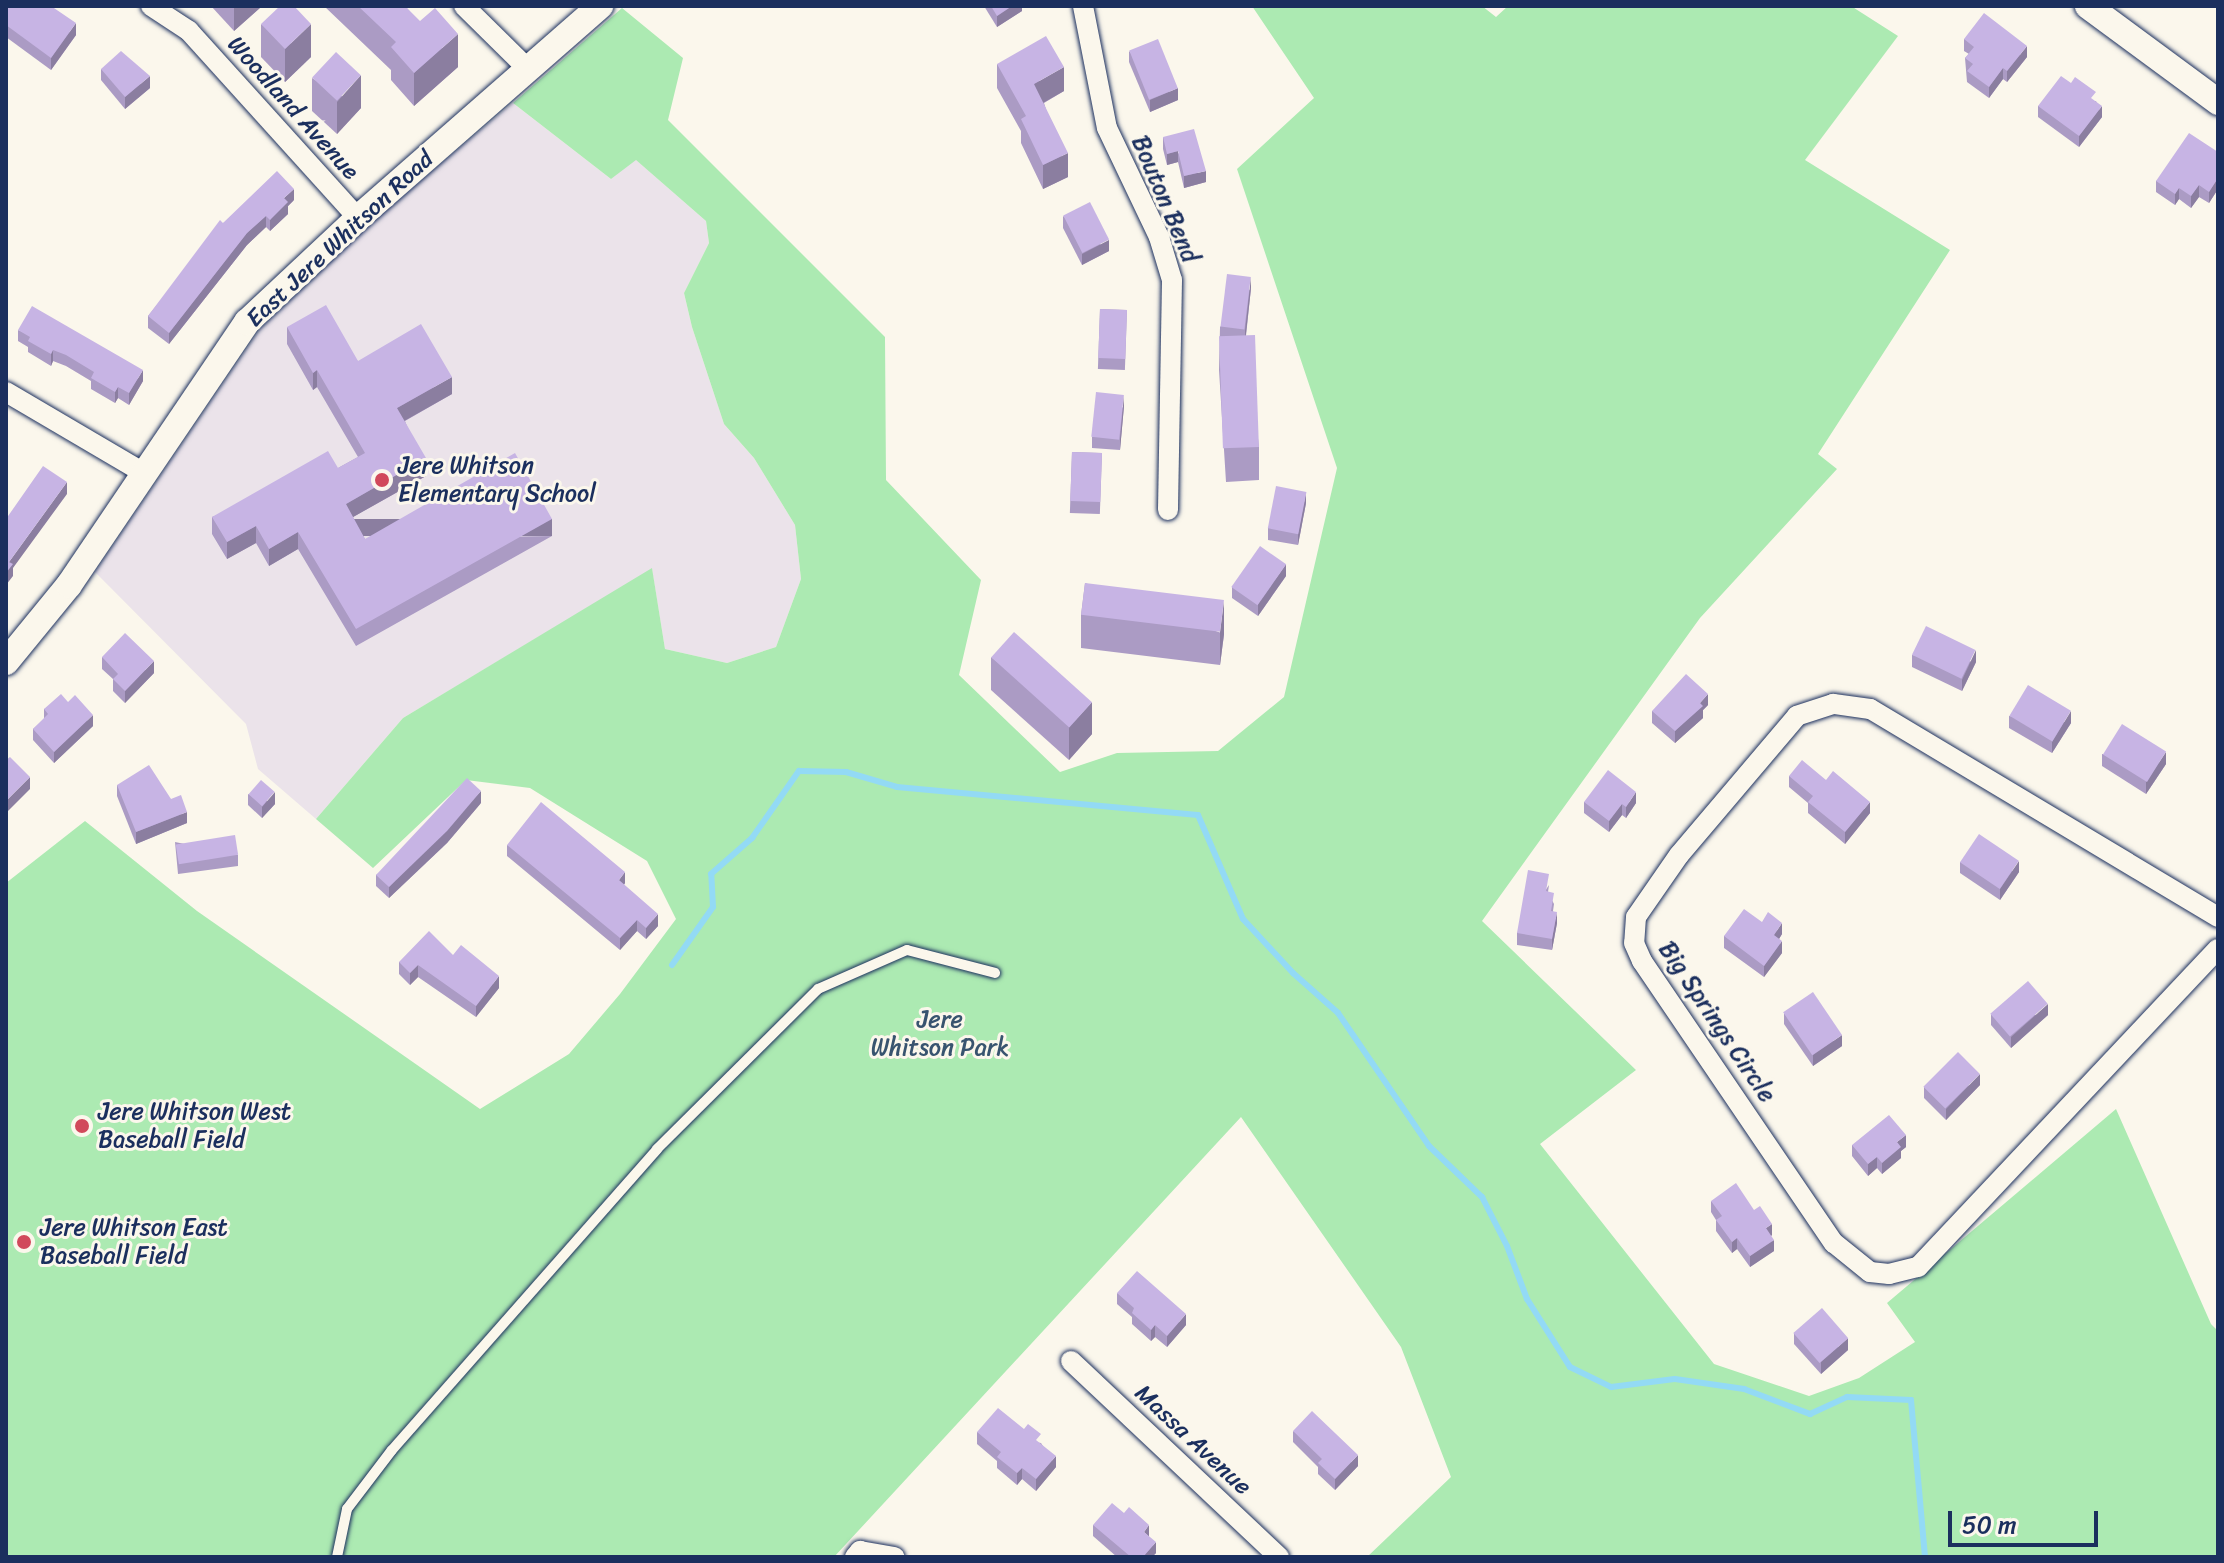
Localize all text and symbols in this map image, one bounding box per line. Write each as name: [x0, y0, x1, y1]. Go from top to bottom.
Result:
street label: Woodland Avenue: [221, 30, 365, 186]
street label: Bouton Bend: [1125, 131, 1205, 267]
street label: East Jere Whitson Road: [240, 145, 440, 333]
place label: Jere Whitson Elementary School: [398, 452, 596, 508]
marker: Jere Whitson Elementary School: [373, 471, 391, 489]
street label: Big Springs Circle: [1652, 935, 1782, 1109]
park label: Jere Whitson Park: [871, 1006, 1009, 1062]
place label: Jere Whitson West Baseball Field: [98, 1098, 292, 1154]
marker: Jere Whitson West Baseball Field: [73, 1117, 91, 1135]
place label: Jere Whitson East Baseball Field: [40, 1214, 228, 1270]
marker: Jere Whitson East Baseball Field: [15, 1233, 33, 1251]
street label: Massa Avenue: [1129, 1379, 1257, 1501]
scale bar: [1952, 1495, 2102, 1545]
text: 50 m: [1962, 1504, 2017, 1546]

